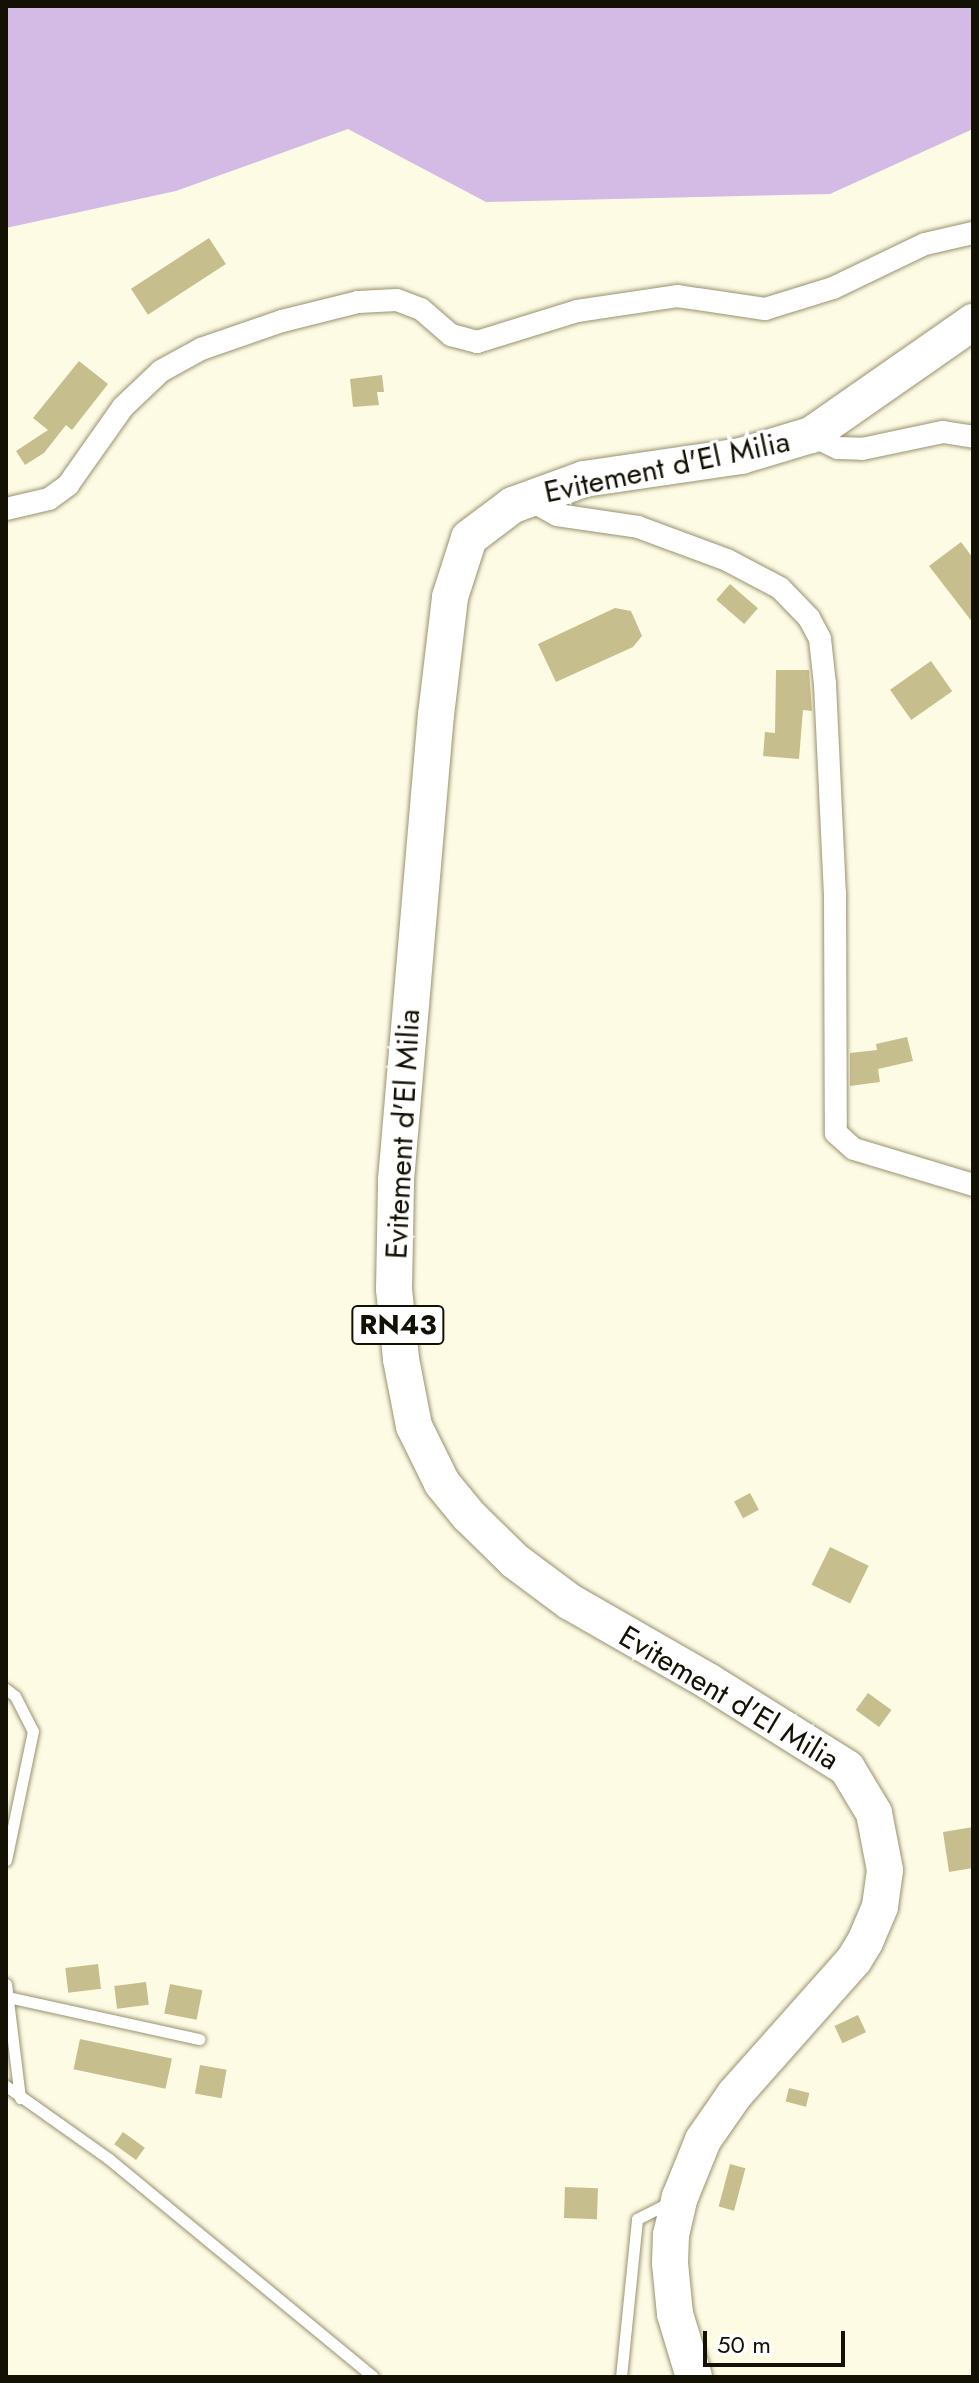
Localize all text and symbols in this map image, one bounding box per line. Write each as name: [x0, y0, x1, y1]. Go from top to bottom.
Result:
street label: Evitement d'El Milia: [541, 423, 793, 511]
street label: Evitement d'El Milia: [378, 1008, 428, 1260]
road number: RN43: [350, 1301, 446, 1349]
street label: Evitement d'El Milia: [612, 1618, 846, 1778]
scale bar: [707, 2315, 849, 2365]
text: 50 m: [717, 2327, 771, 2362]

